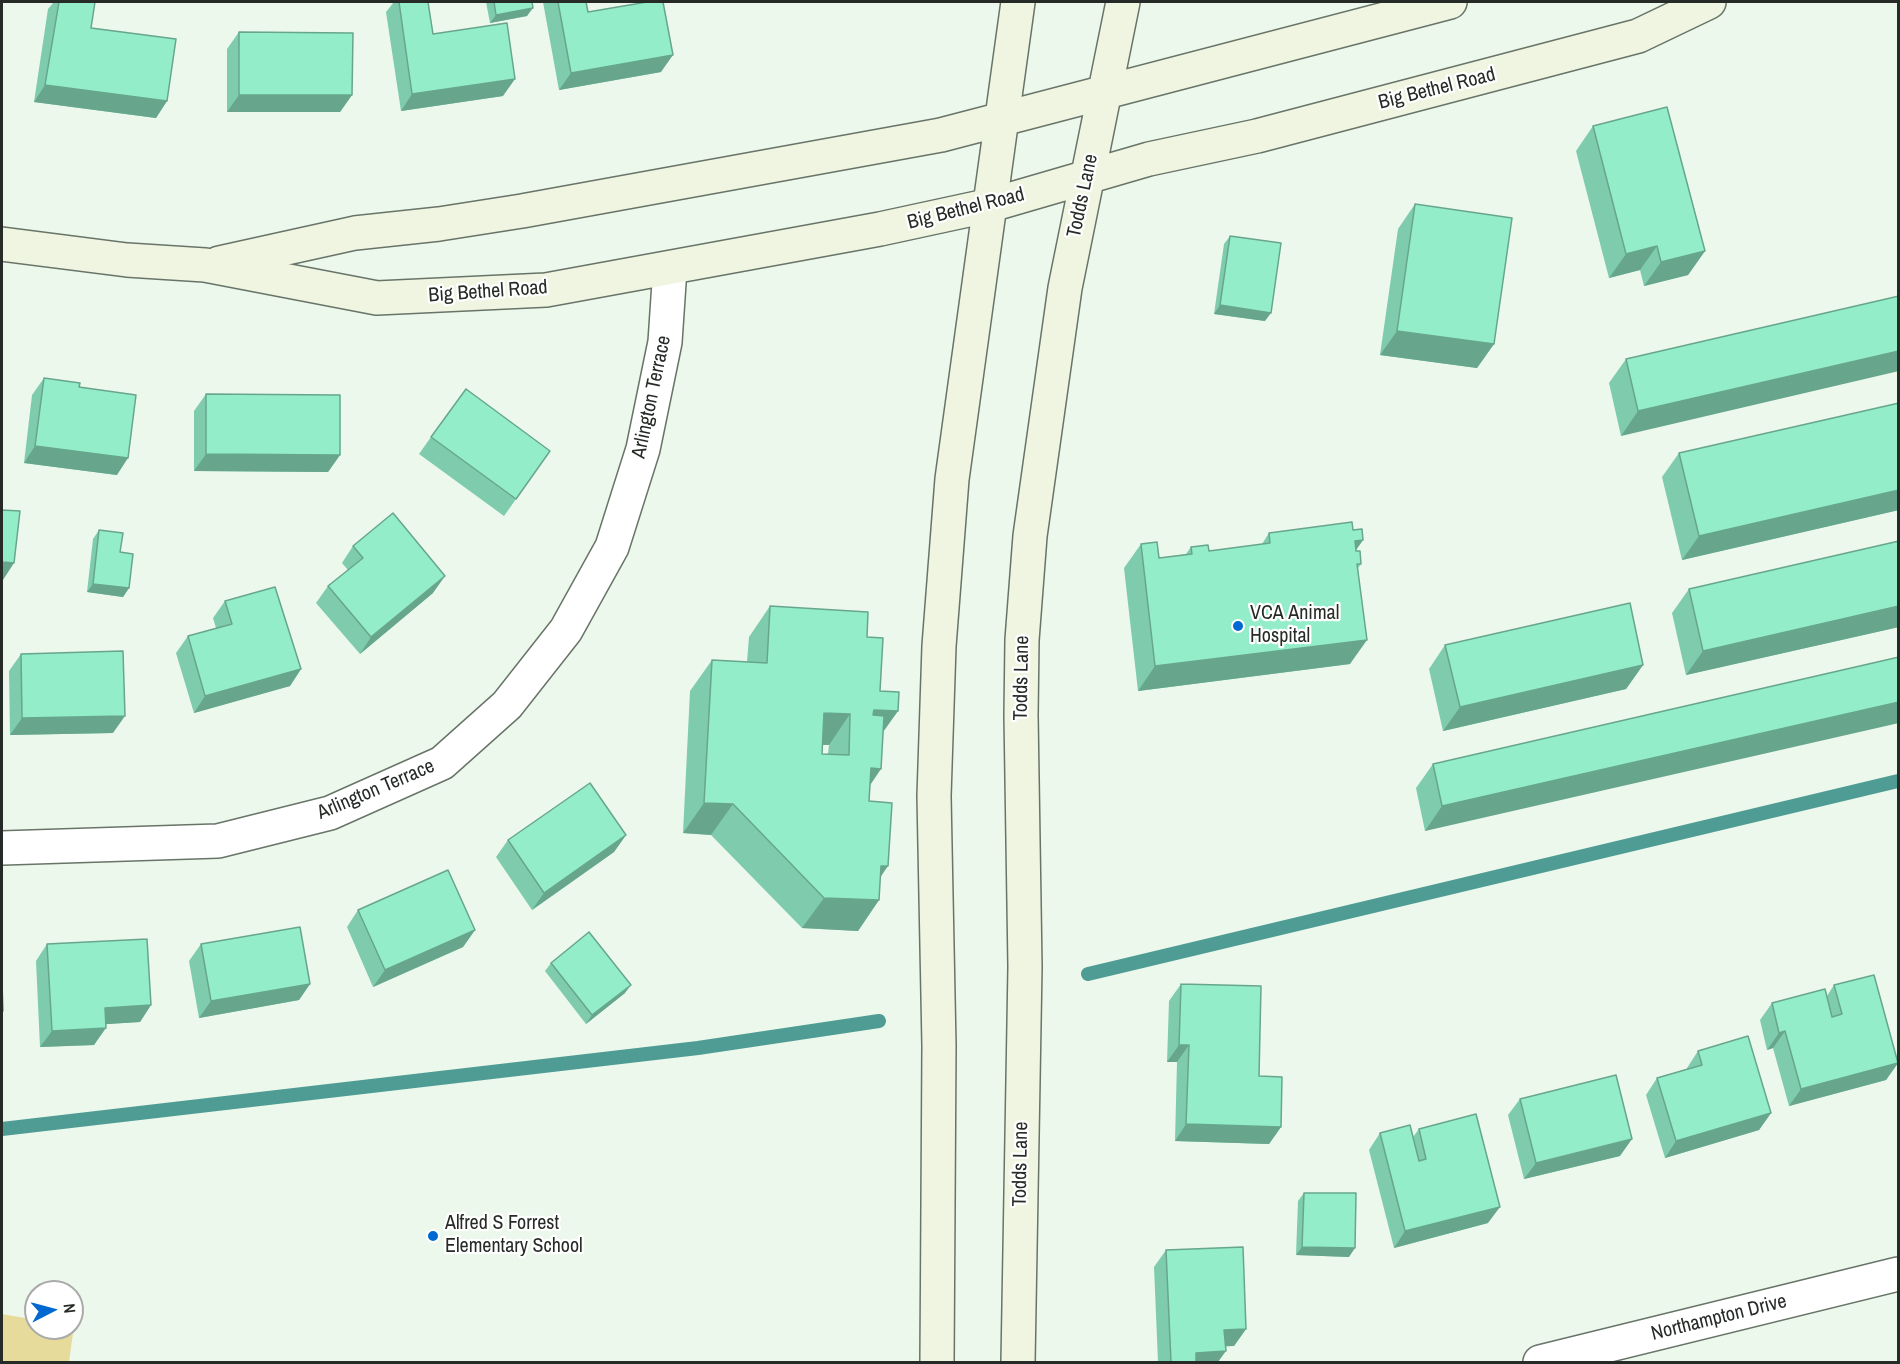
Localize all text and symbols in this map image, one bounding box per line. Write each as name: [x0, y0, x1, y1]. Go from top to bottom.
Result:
street label: Big Bethel Road: [1376, 63, 1498, 115]
street label: Todds Lane: [1062, 152, 1104, 240]
street label: Big Bethel Road: [905, 183, 1027, 235]
street label: Big Bethel Road: [428, 276, 548, 308]
street label: Arlington Terrace: [627, 333, 677, 461]
place label: VCA Animal Hospital: [1250, 602, 1339, 649]
marker: VCA Animal Hospital: [1231, 619, 1245, 633]
street label: Todds Lane: [1009, 635, 1035, 721]
street label: Arlington Terrace: [314, 755, 438, 825]
street label: Todds Lane: [1008, 1121, 1034, 1207]
place label: Alfred S Forrest Elementary School: [445, 1212, 583, 1259]
marker: Alfred S Forrest Elementary School: [426, 1229, 440, 1243]
north arrow: [24, 1280, 84, 1340]
street label: Northampton Drive: [1649, 1290, 1789, 1346]
text: N: [58, 1302, 81, 1314]

